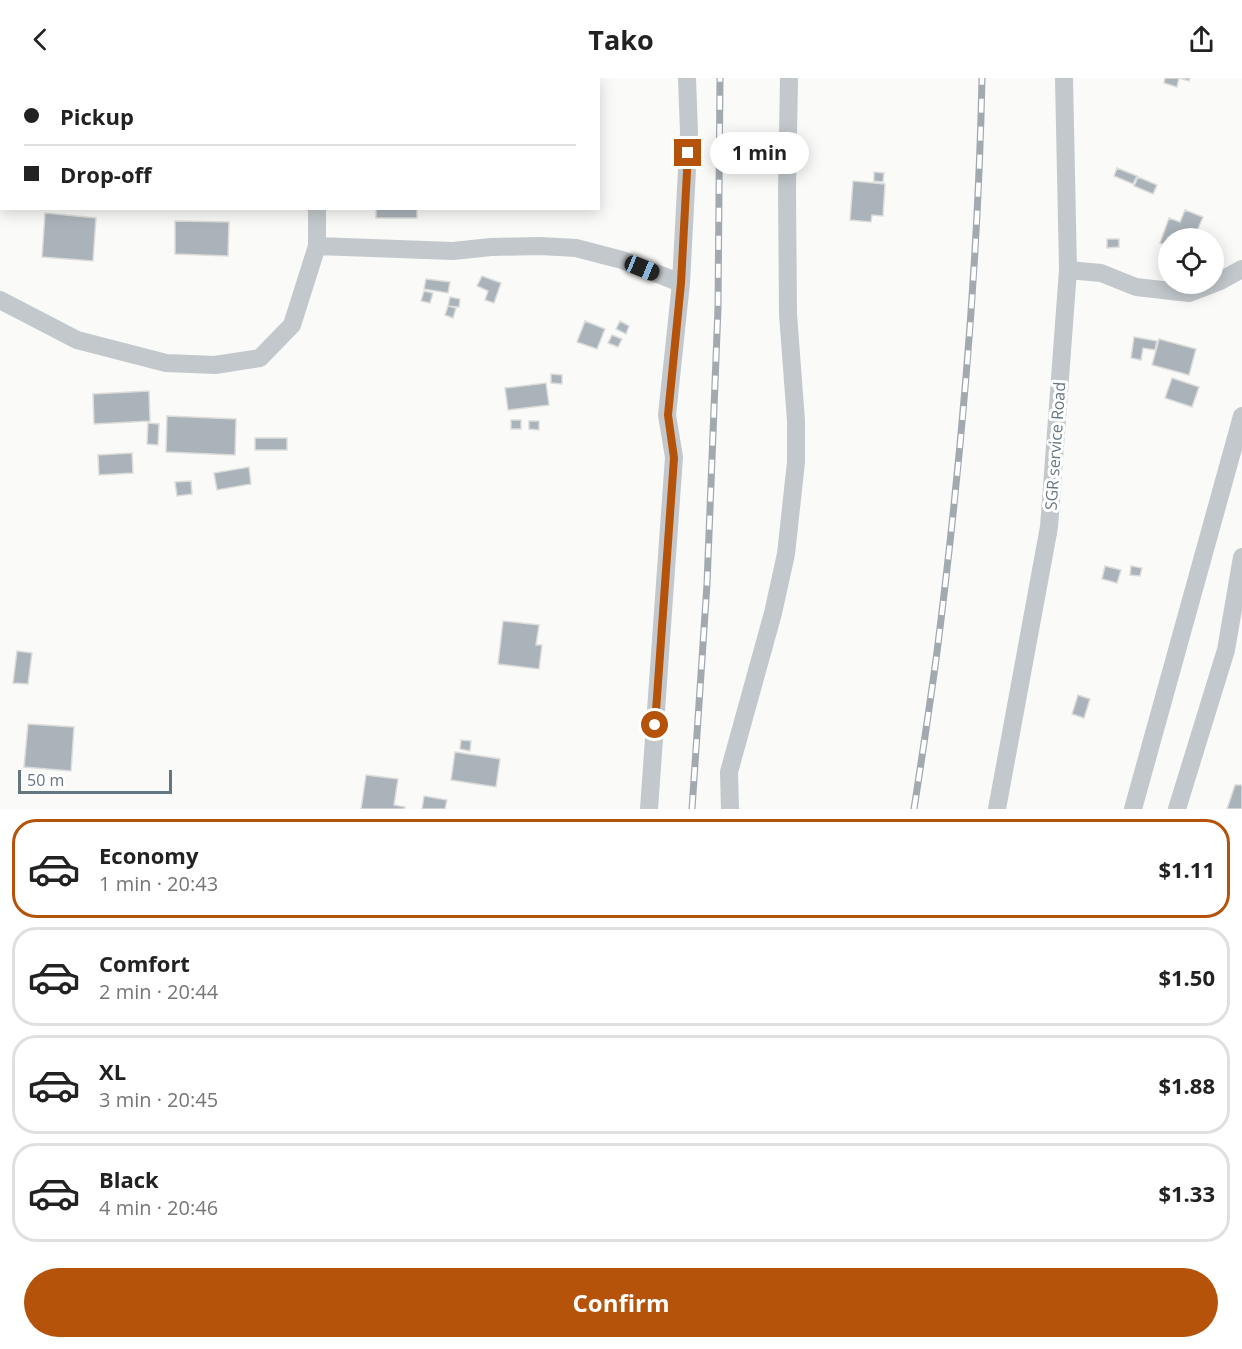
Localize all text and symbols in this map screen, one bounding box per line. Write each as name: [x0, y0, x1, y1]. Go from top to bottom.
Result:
text: Tako: [588, 21, 654, 58]
icon: back: [24, 23, 57, 56]
icon: share: [1185, 23, 1218, 56]
text: Pickup: [60, 101, 134, 131]
callout: 1 min: [709, 132, 808, 174]
route end: [674, 139, 701, 166]
text: 1 min: [732, 139, 787, 166]
text: Drop-off: [60, 159, 152, 189]
map controls: [1158, 228, 1224, 294]
button: locate: [1158, 228, 1224, 294]
car: [622, 253, 662, 283]
street label: SGR service Road: [1040, 381, 1070, 511]
route start: [641, 711, 668, 738]
scale bar: [18, 767, 172, 794]
text: 50 m: [27, 769, 64, 791]
text: Economy: [99, 840, 198, 870]
icon: car: [27, 842, 81, 896]
text: $1.11: [1158, 854, 1215, 884]
text: 1 min · 20:43: [99, 870, 218, 897]
text: Comfort: [99, 948, 190, 978]
icon: car: [27, 950, 81, 1004]
text: $1.50: [1158, 962, 1215, 992]
text: 2 min · 20:44: [99, 978, 218, 1005]
text: XL: [99, 1056, 126, 1086]
icon: car: [27, 1058, 81, 1112]
text: $1.88: [1158, 1070, 1215, 1100]
text: 3 min · 20:45: [99, 1086, 218, 1113]
text: Black: [99, 1164, 159, 1194]
icon: car: [27, 1166, 81, 1220]
text: $1.33: [1158, 1178, 1215, 1208]
text: 4 min · 20:46: [99, 1194, 218, 1221]
button: Confirm: [24, 1268, 1218, 1337]

